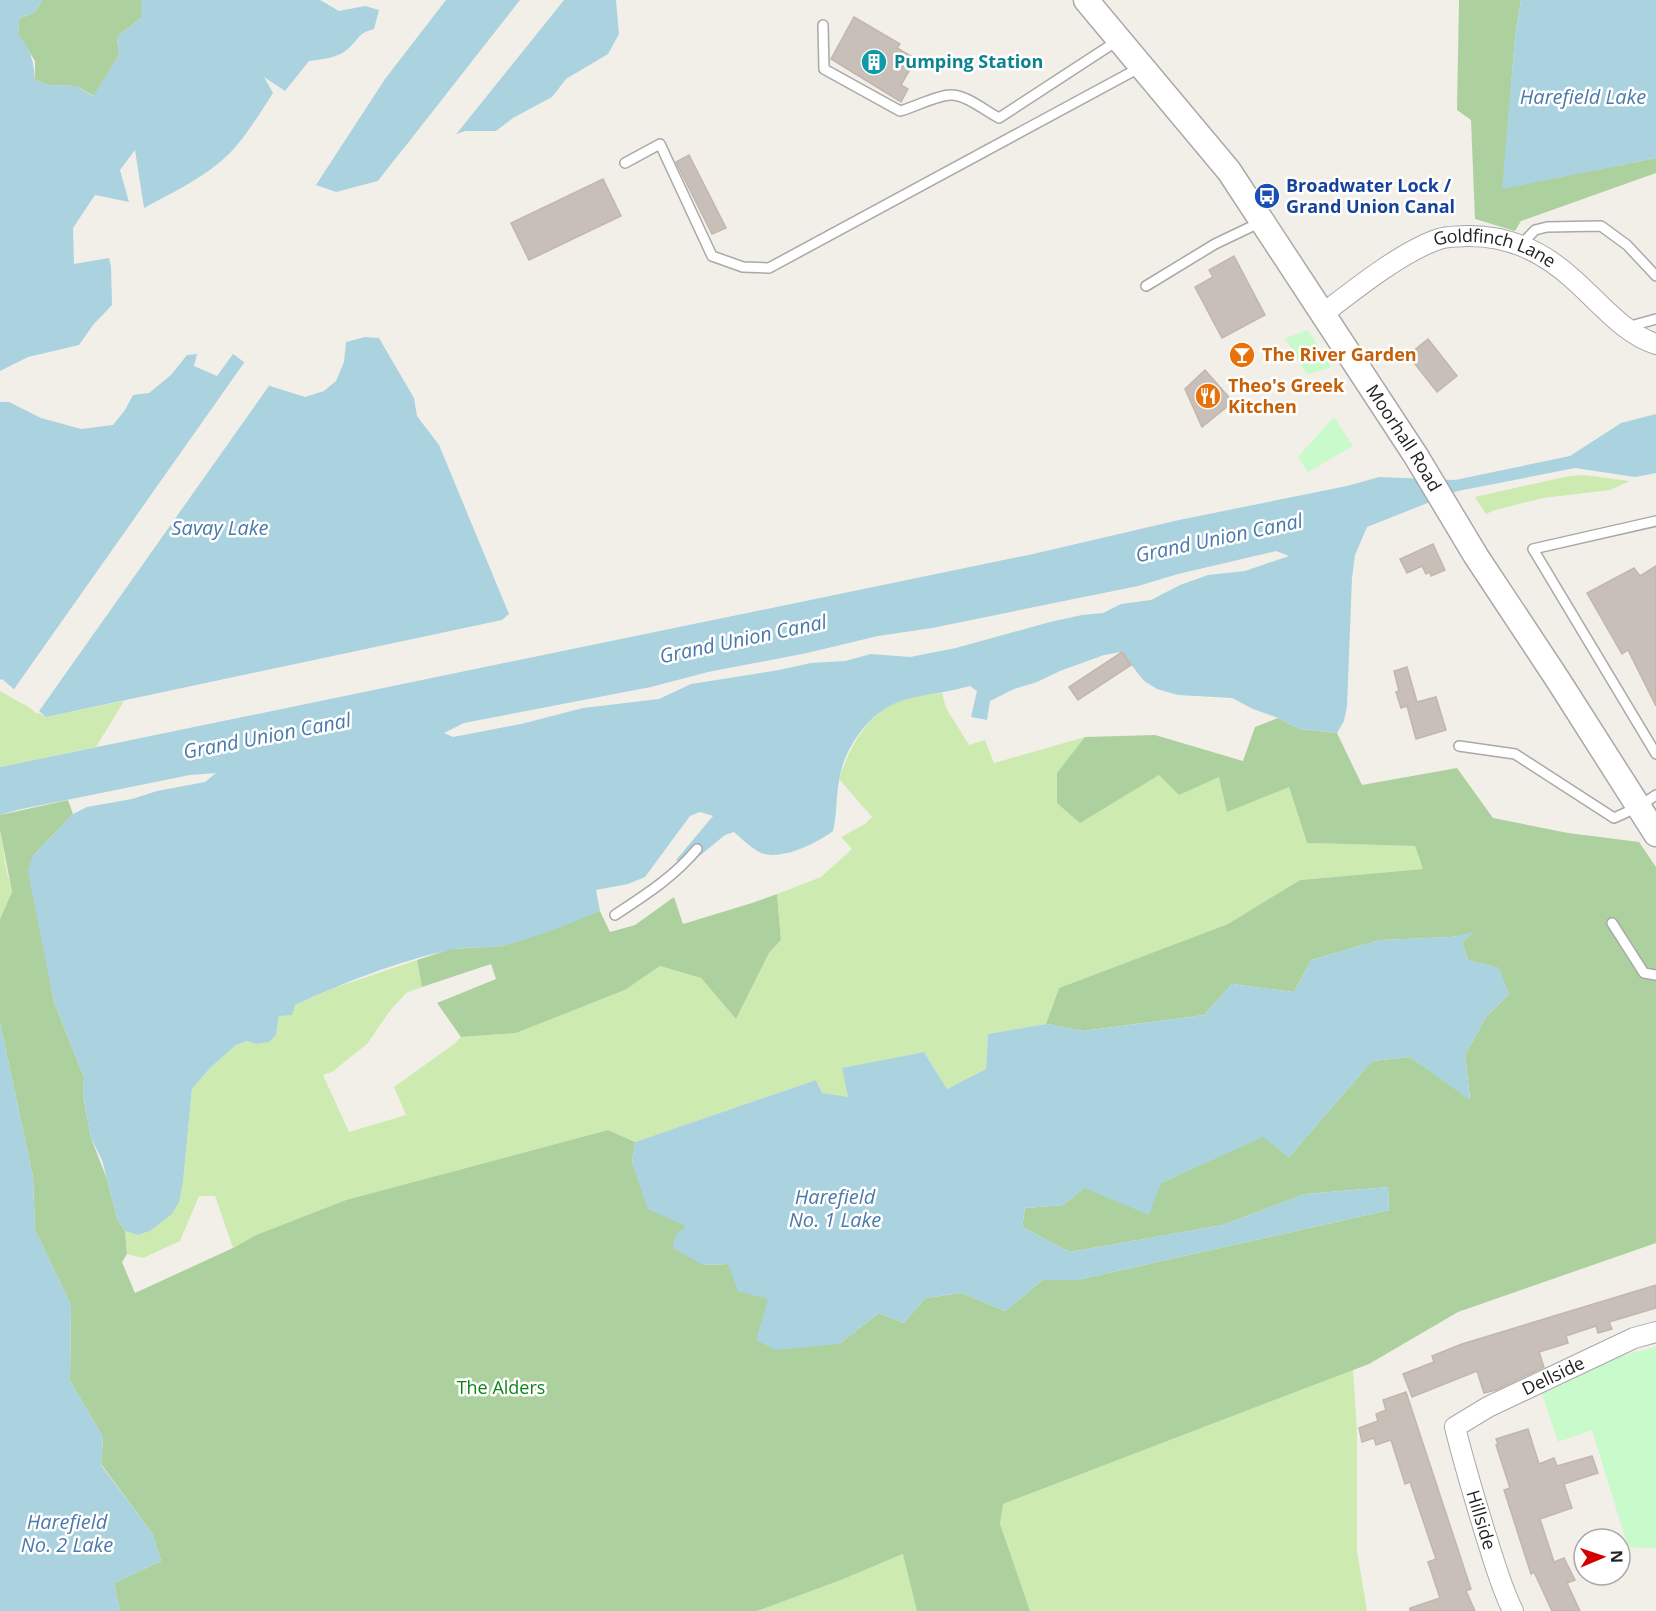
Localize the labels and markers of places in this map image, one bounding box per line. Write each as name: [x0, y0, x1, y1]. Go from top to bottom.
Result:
building icon: Pumping Station: [859, 47, 889, 77]
place label: Pumping Station: [894, 49, 1043, 73]
place label: Broadwater Lock / Grand Union Canal: [1286, 173, 1455, 218]
bus stop icon: Broadwater Lock / Grand Union Canal: [1252, 181, 1282, 211]
bar icon: The River Garden: [1227, 340, 1257, 370]
place label: The River Garden: [1262, 342, 1417, 366]
place label: Theo's Greek Kitchen: [1228, 373, 1345, 418]
restaurant icon: Theo's Greek Kitchen: [1193, 381, 1223, 411]

